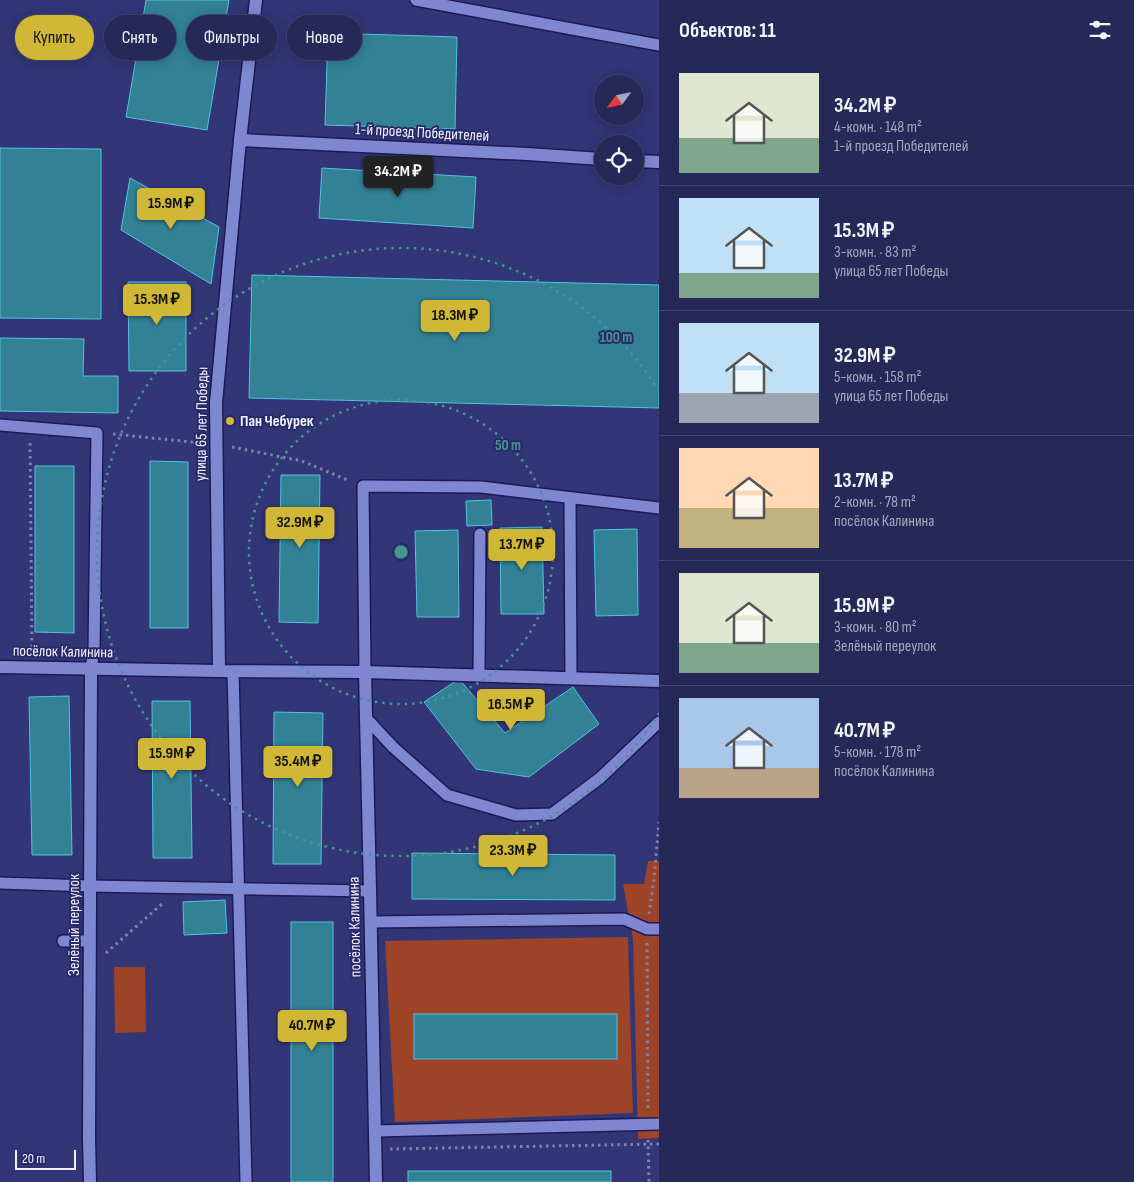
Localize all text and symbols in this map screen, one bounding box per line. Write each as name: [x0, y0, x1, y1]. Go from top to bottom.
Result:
chip: Купить: [15, 15, 94, 60]
chip: Снять: [104, 15, 176, 60]
chip: Фильтры: [186, 15, 277, 60]
chip: Новое: [287, 15, 362, 60]
icon: filters: [1086, 16, 1114, 44]
text: Объектов: 11: [679, 18, 776, 43]
north arrow: [594, 75, 644, 125]
map controls: [594, 75, 644, 185]
icon: home: [719, 93, 779, 153]
text: 34.2M ₽: [834, 93, 896, 118]
text: 4-комн. · 148 m²: [834, 118, 922, 137]
street label: 1-й проезд Победителей: [354, 120, 490, 146]
button: locate: [594, 135, 644, 185]
text: 1-й проезд Победителей: [834, 137, 968, 156]
pin: 34.2M ₽: [352, 156, 444, 198]
text: 34.2M ₽: [374, 162, 422, 181]
pin: 15.9M ₽: [125, 188, 217, 230]
text: 15.9M ₽: [148, 194, 194, 213]
icon: home: [719, 218, 779, 278]
text: 15.3M ₽: [834, 218, 894, 243]
text: 3-комн. · 83 m²: [834, 243, 916, 262]
text: улица 65 лет Победы: [834, 262, 948, 281]
pin: 15.3M ₽: [111, 284, 203, 326]
text: 15.3M ₽: [134, 290, 180, 309]
pin: 18.3M ₽: [409, 300, 501, 342]
text: 18.3M ₽: [432, 306, 478, 325]
text: 100 m: [600, 328, 632, 347]
icon: home: [719, 343, 779, 403]
text: 32.9M ₽: [834, 343, 896, 368]
street label: улица 65 лет Победы: [192, 367, 212, 481]
text: 5-комн. · 158 m²: [834, 368, 921, 387]
text: улица 65 лет Победы: [834, 387, 948, 406]
place label: Пан Чебурек: [240, 412, 314, 431]
marker: Пан Чебурек: [224, 415, 236, 427]
text: 50 m: [495, 436, 521, 455]
icon: home: [719, 468, 779, 528]
text: 13.7M ₽: [834, 468, 894, 493]
text: 2-комн. · 78 m²: [834, 493, 916, 512]
pin: 32.9M ₽: [254, 506, 346, 549]
text: посёлок Калинина: [834, 512, 934, 531]
text: 32.9M ₽: [276, 513, 324, 532]
pin: 13.7M ₽: [476, 528, 568, 571]
text: 13.7M ₽: [499, 535, 545, 554]
centre of rings: [392, 543, 410, 561]
icon: home: [719, 593, 779, 653]
text: 15.9M ₽: [834, 593, 895, 618]
text: 3-комн. · 80 m²: [834, 618, 917, 637]
text: Зелёный переулок: [834, 637, 936, 656]
street label: посёлок Калинина: [13, 642, 113, 662]
pin: 16.5M ₽: [465, 688, 557, 731]
text: 16.5M ₽: [488, 695, 534, 714]
icon: home: [719, 718, 779, 778]
text: 40.7M ₽: [834, 718, 895, 743]
pin: 15.9M ₽: [126, 738, 218, 780]
text: 5-комн. · 178 m²: [834, 743, 921, 762]
text: 15.9M ₽: [149, 744, 195, 763]
pin: 35.4M ₽: [252, 746, 344, 788]
text: 35.4M ₽: [274, 752, 322, 771]
text: посёлок Калинина: [834, 762, 934, 781]
pin: 23.3M ₽: [467, 834, 559, 877]
text: 23.3M ₽: [490, 841, 536, 860]
street label: Зелёный переулок: [65, 873, 84, 976]
street label: посёлок Калинина: [345, 877, 365, 977]
pin: 40.7M ₽: [266, 1010, 358, 1052]
text: 40.7M ₽: [289, 1016, 335, 1035]
scale bar: [15, 1147, 76, 1170]
text: 20 m: [22, 1150, 45, 1167]

